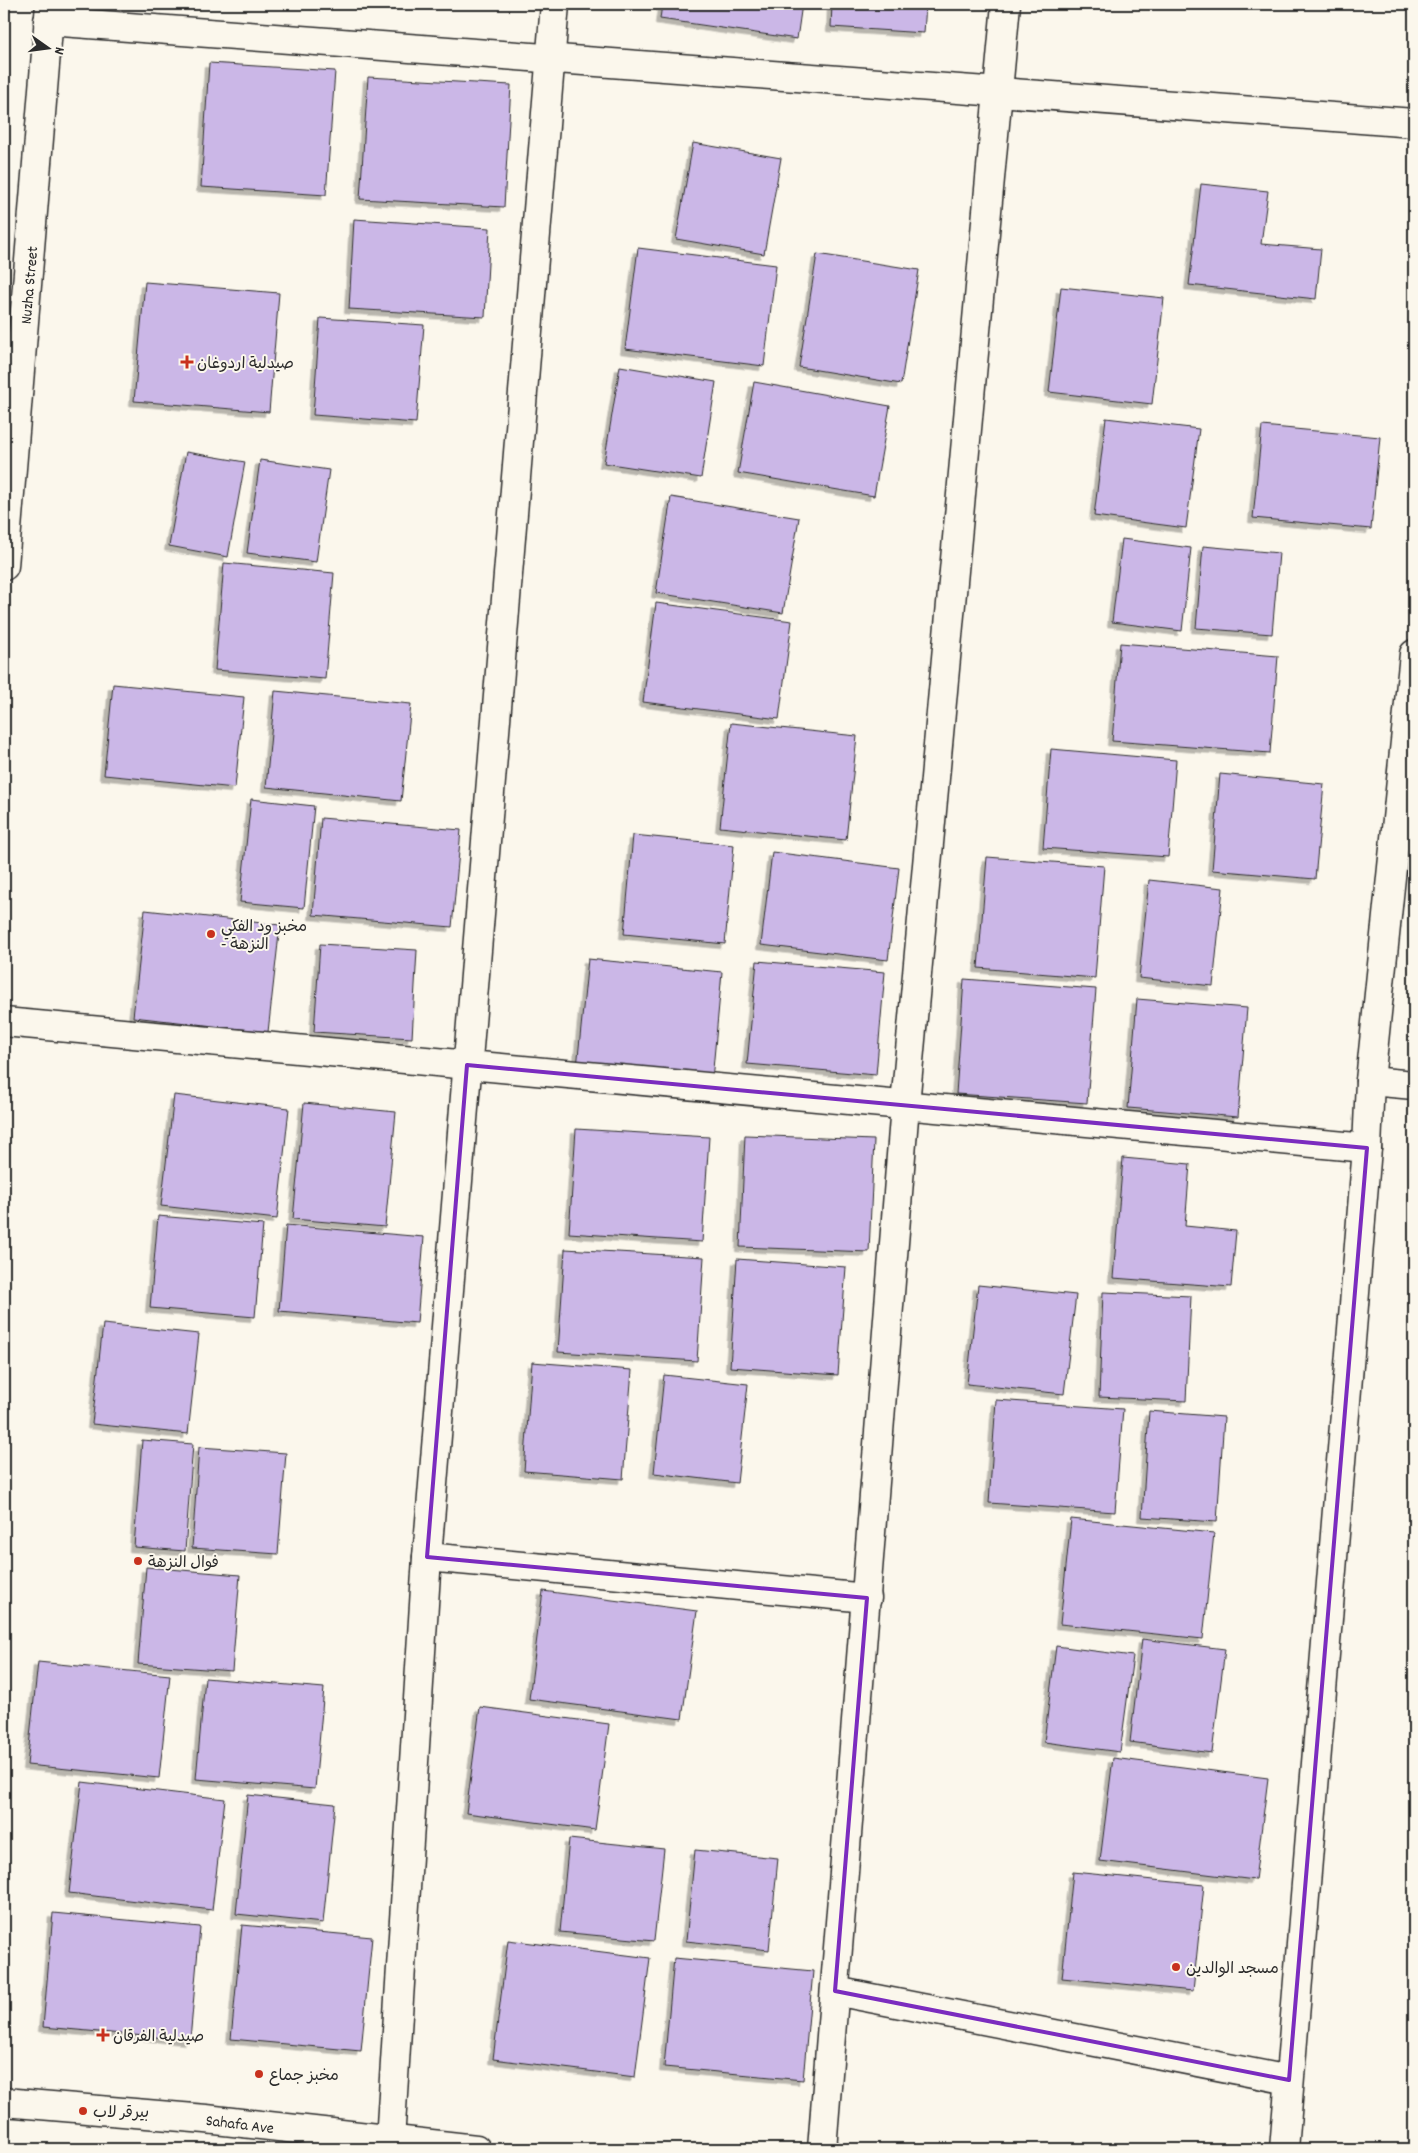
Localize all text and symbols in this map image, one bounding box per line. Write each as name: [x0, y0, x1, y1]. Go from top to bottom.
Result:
north arrow: [22, 22, 72, 72]
text: N: [48, 45, 69, 57]
street label: Nuzha Street: [16, 245, 45, 325]
place label: صيدلية اردوغان: [197, 353, 294, 376]
marker: صيدلية اردوغان: [181, 356, 193, 368]
place label: مخبز ود الفكي - النزهة: [221, 916, 307, 957]
marker: مخبز ود الفكي - النزهة: [205, 928, 217, 940]
place label: فوال النزهة: [148, 1552, 219, 1575]
marker: فوال النزهة: [132, 1555, 144, 1567]
place label: مسجد الوالدين: [1186, 1958, 1279, 1981]
marker: مسجد الوالدين: [1170, 1961, 1182, 1973]
place label: صيدلية الفرقان: [113, 2026, 204, 2049]
marker: صيدلية الفرقان: [97, 2029, 109, 2041]
place label: مخبز جماع: [269, 2065, 339, 2088]
marker: مخبز جماع: [253, 2068, 265, 2080]
place label: بيرقر لاب: [93, 2102, 149, 2125]
marker: بيرقر لاب: [77, 2105, 89, 2117]
street label: Sahafa Ave: [204, 2110, 275, 2141]

